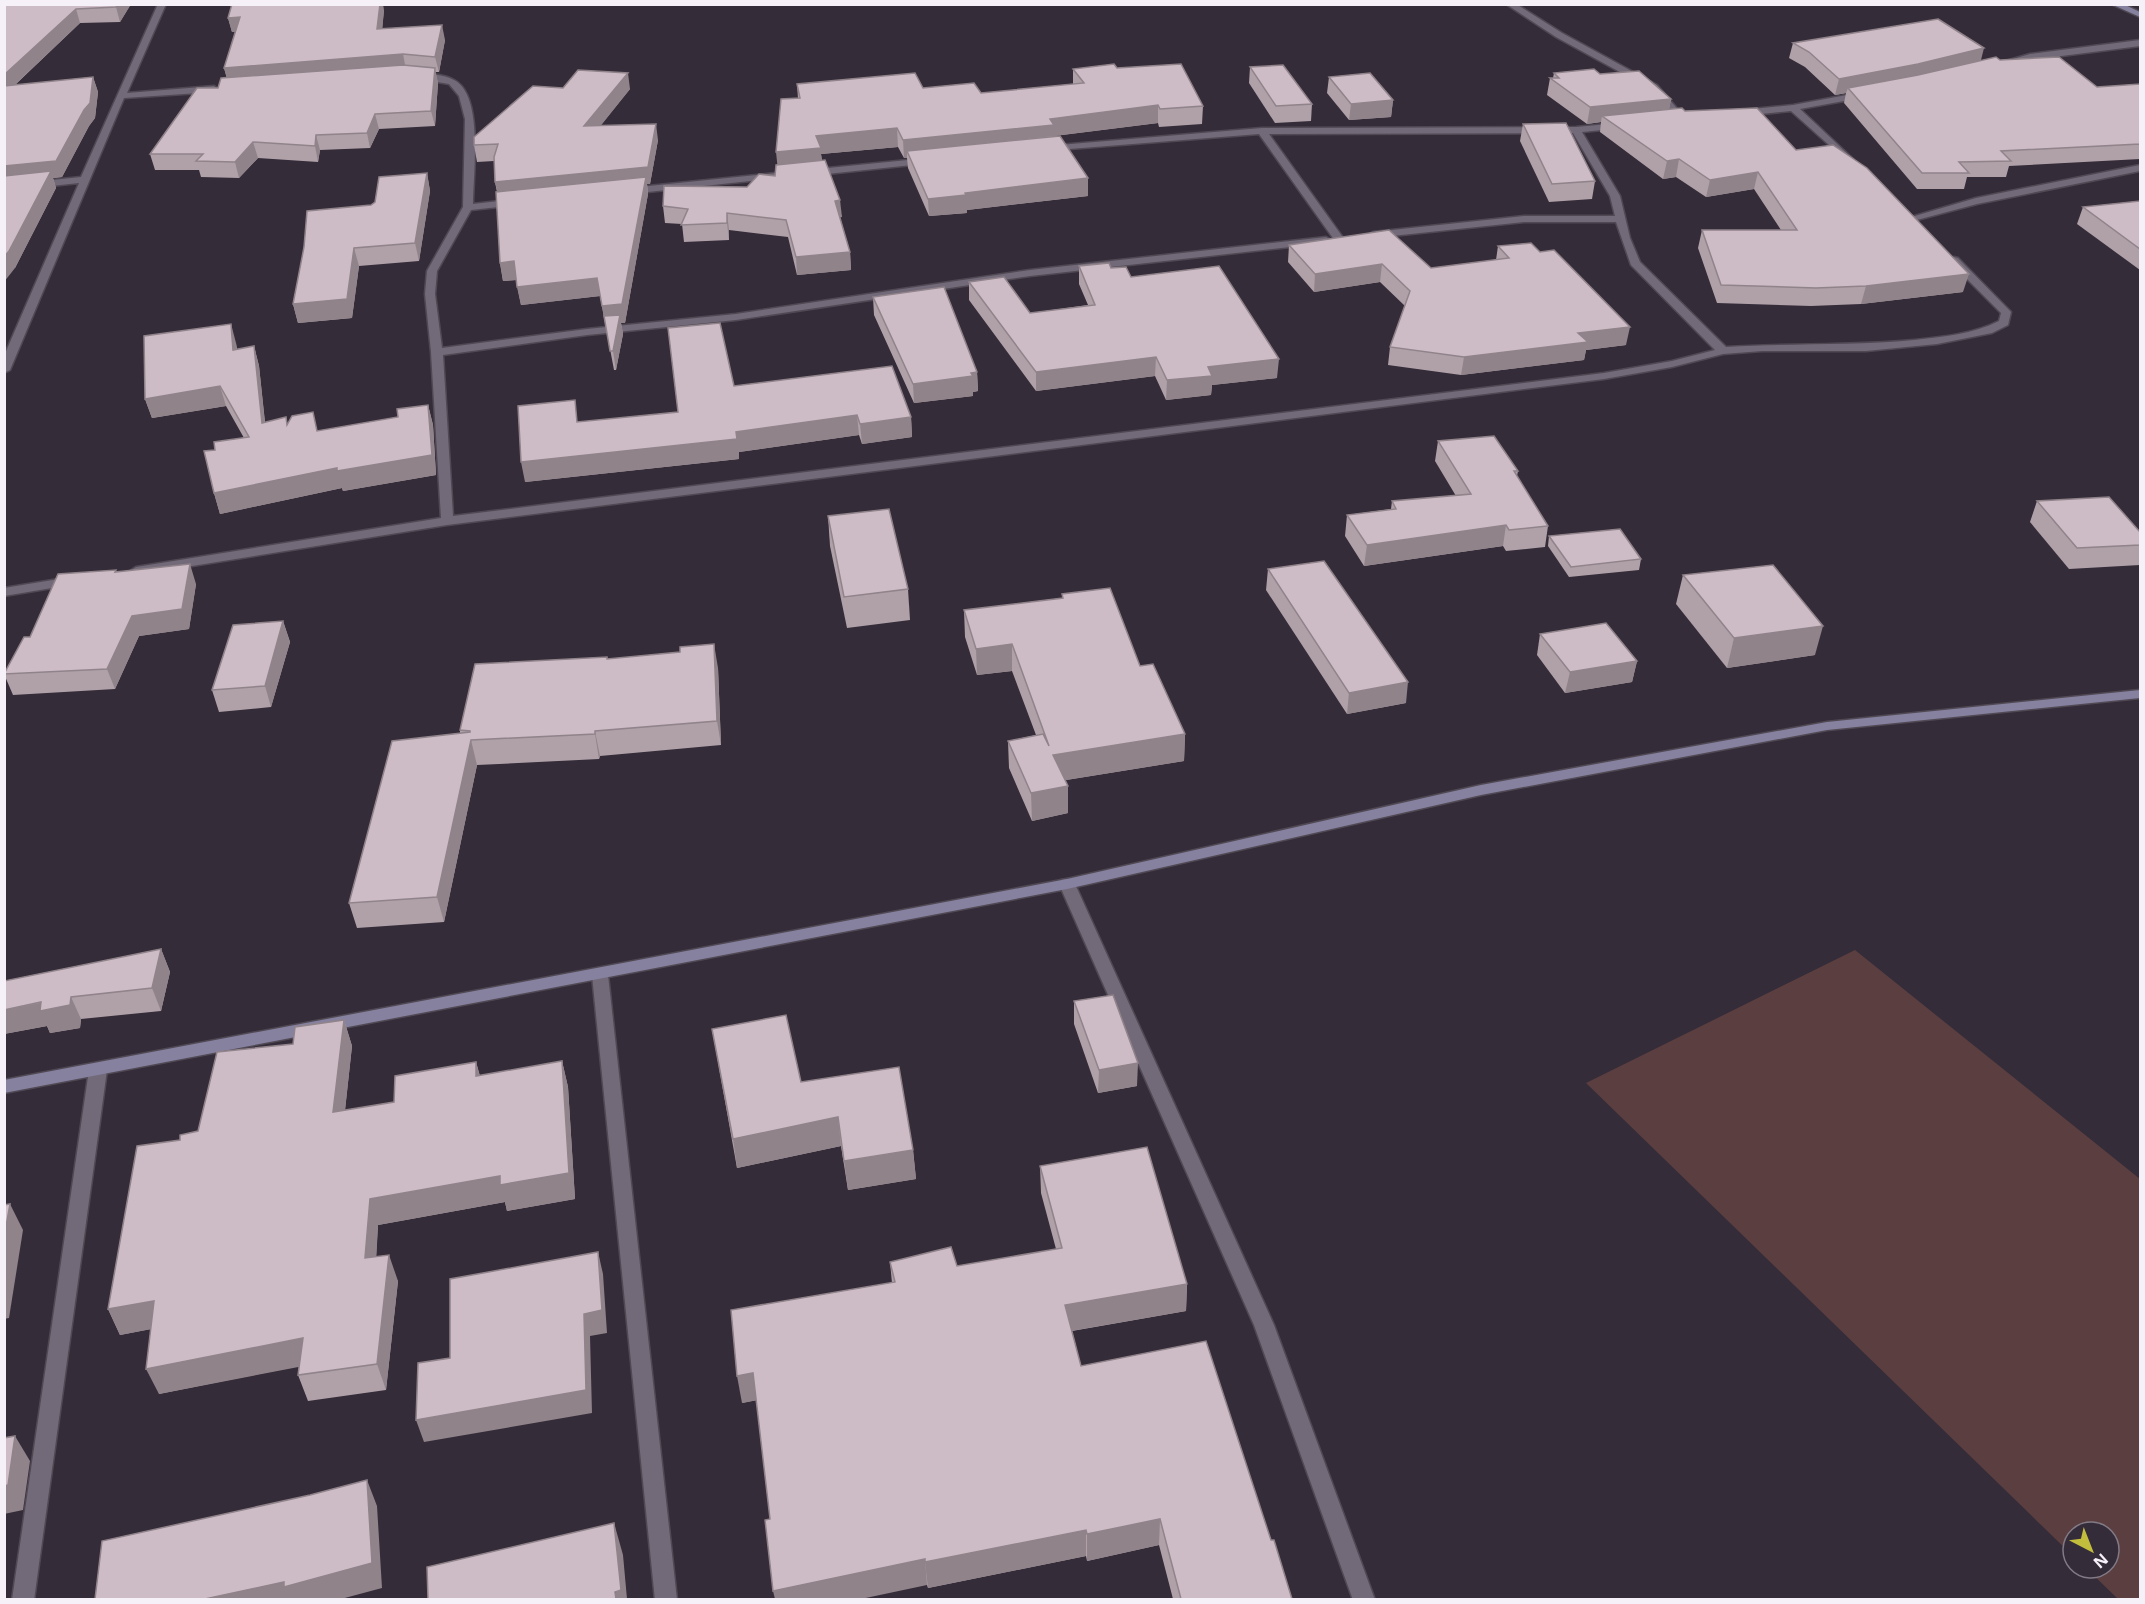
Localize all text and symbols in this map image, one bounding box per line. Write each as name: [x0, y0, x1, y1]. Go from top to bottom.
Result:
north arrow: [2061, 1520, 2121, 1580]
text: N: [2089, 1549, 2113, 1574]

